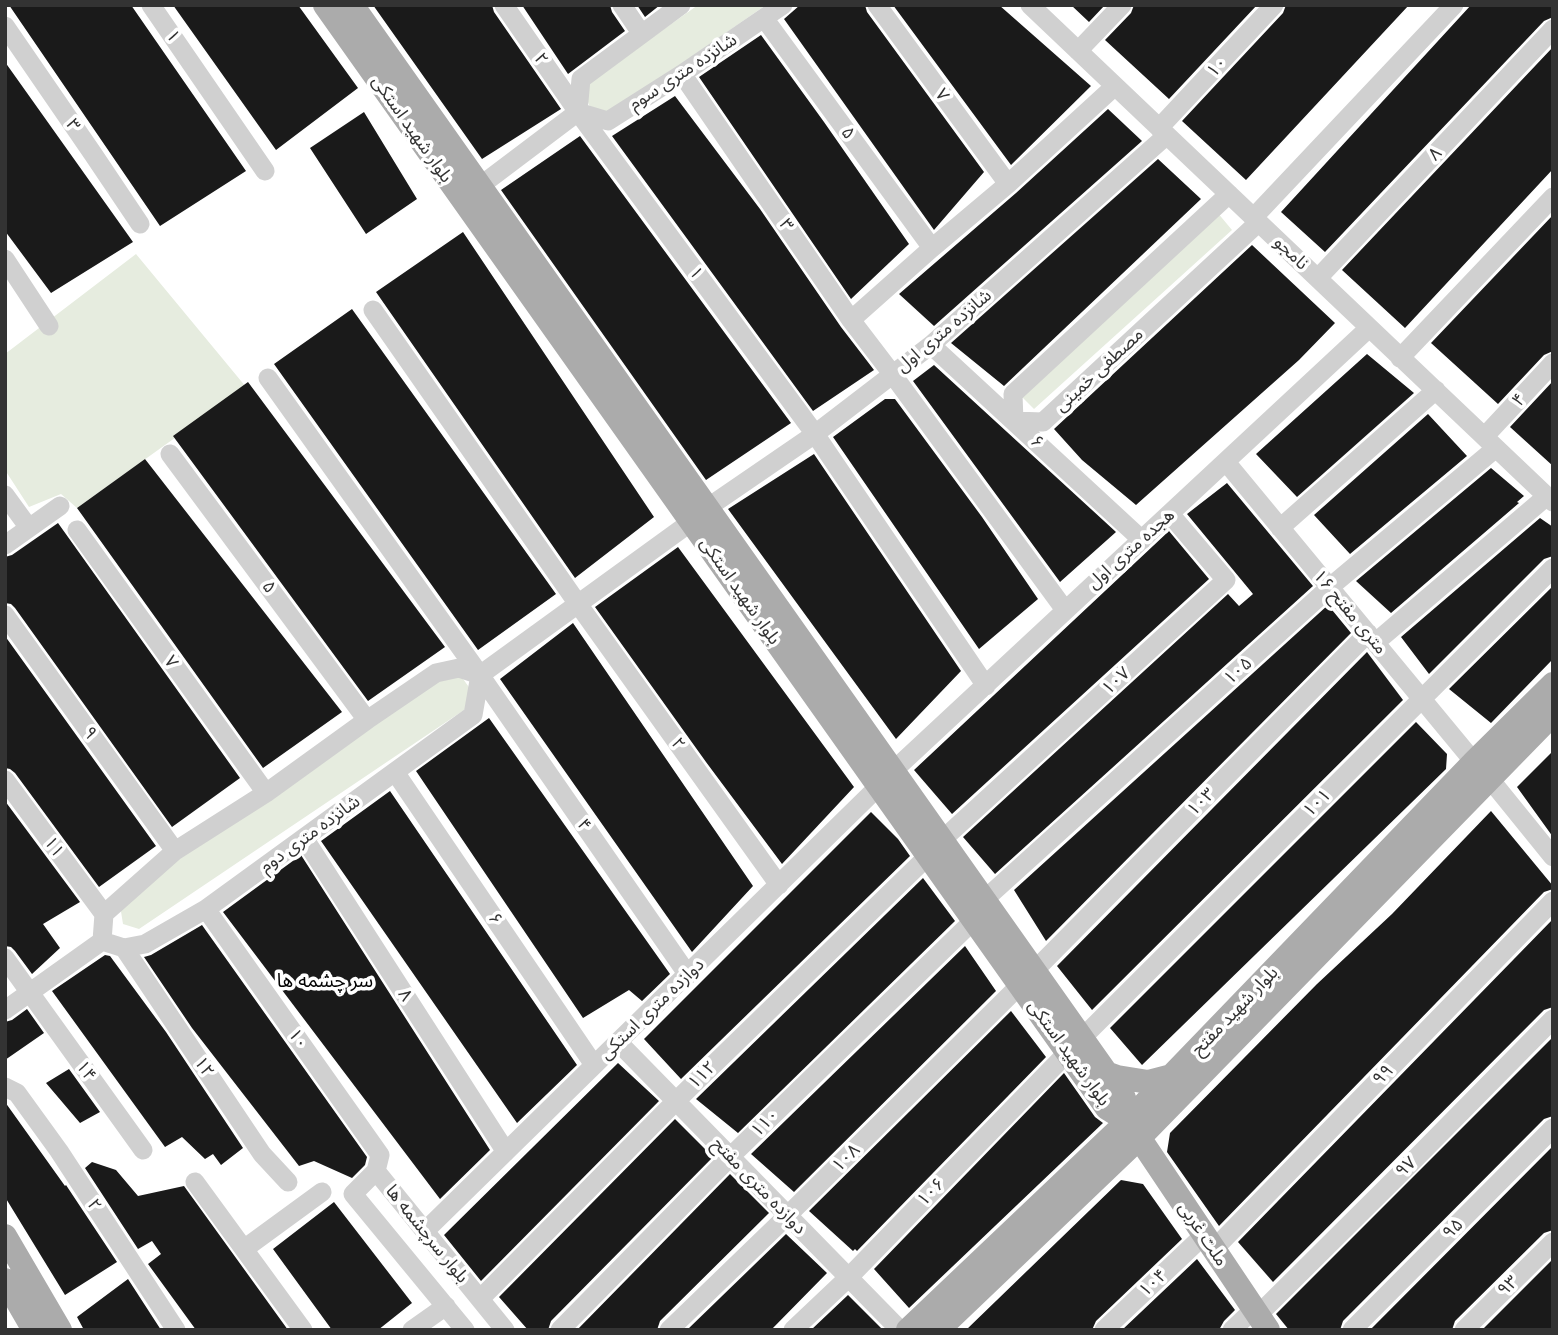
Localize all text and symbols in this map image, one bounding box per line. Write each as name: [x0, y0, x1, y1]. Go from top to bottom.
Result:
street label: ۱: [161, 26, 185, 46]
street label: شانزده متری سوم: [625, 29, 741, 115]
street label: ۲: [529, 49, 553, 69]
street label: ۱۰: [1202, 52, 1232, 82]
street label: بلوار شهید استکی: [367, 71, 457, 187]
street label: ۷: [930, 84, 954, 106]
street label: ۳: [61, 115, 85, 135]
street label: ۵: [836, 122, 860, 144]
street label: ۸: [1424, 143, 1446, 165]
street label: ۳: [774, 215, 798, 235]
street label: نامجو: [1269, 232, 1313, 274]
street label: ۱: [684, 262, 708, 284]
street label: شانزده متری اول: [892, 285, 996, 377]
street label: مصطفی خمینی: [1050, 323, 1148, 417]
street label: ۴: [1508, 389, 1530, 411]
street label: ۶: [1026, 431, 1048, 453]
street label: هجده متری اول: [1083, 504, 1179, 594]
street label: بلوار شهید استکی: [695, 533, 785, 649]
street label: ۱۶ متری مفتح: [1308, 565, 1392, 659]
street label: ۵: [257, 576, 281, 598]
street label: ۷: [159, 651, 183, 673]
street label: ۱۰۵: [1219, 653, 1257, 689]
street label: ۱۰۷: [1097, 663, 1135, 699]
street label: ۹: [78, 722, 102, 744]
street label: ۲: [666, 733, 690, 755]
street label: ۱۰۳: [1182, 783, 1220, 821]
street label: ۱۰۱: [1298, 784, 1336, 822]
street label: شانزده متری دوم: [256, 790, 364, 878]
street label: ۴: [572, 815, 596, 835]
street label: ۱۱: [39, 832, 69, 862]
street label: ۶: [483, 909, 507, 929]
street label: دوازده متری استکی: [595, 954, 709, 1064]
street label: بلوار شهید مفتح: [1187, 962, 1283, 1060]
district label: سر چشمه ها: [277, 970, 373, 992]
street label: ۸: [393, 985, 417, 1005]
street label: بلوار شهید استکی: [1023, 996, 1115, 1110]
street label: ۱۰: [283, 1024, 313, 1054]
street label: ۱۲: [189, 1052, 219, 1082]
street label: ۱۴: [71, 1056, 101, 1086]
street label: ۱۱۲: [683, 1057, 721, 1093]
street label: ۹۹: [1368, 1060, 1398, 1090]
street label: ۱۱۰: [746, 1105, 784, 1141]
street label: دوازده متری مفتح: [707, 1133, 811, 1239]
street label: ۱۰۸: [827, 1139, 865, 1177]
street label: ۹۷: [1391, 1152, 1421, 1182]
street label: ۱۰۶: [913, 1173, 949, 1211]
street label: بلوار سرچشمه ها: [381, 1181, 473, 1287]
street label: ۲: [82, 1195, 106, 1215]
street label: ملت غربی: [1174, 1198, 1232, 1270]
street label: ۹۵: [1438, 1214, 1468, 1244]
street label: ۱۰۴: [1134, 1265, 1172, 1301]
street label: ۹۳: [1493, 1271, 1523, 1301]

